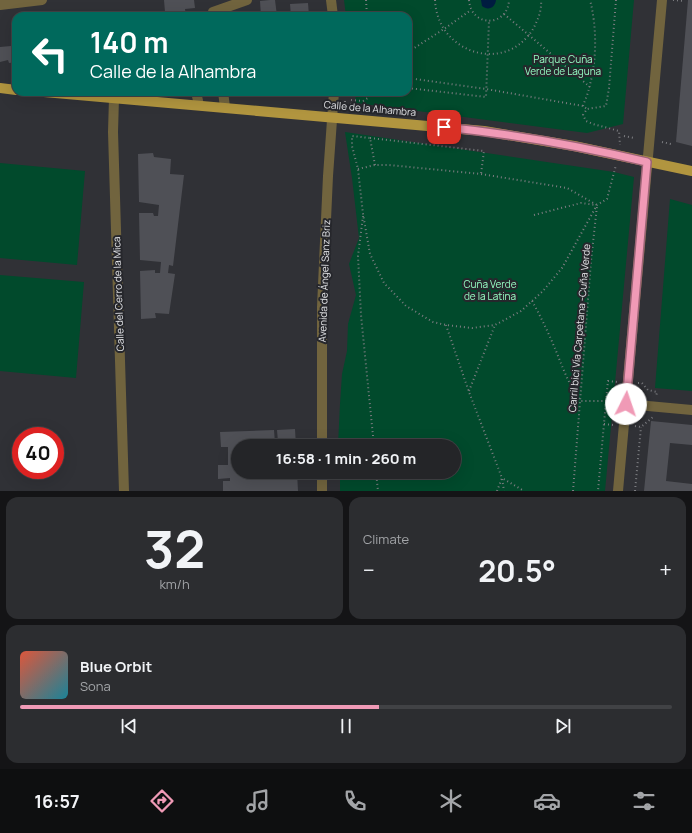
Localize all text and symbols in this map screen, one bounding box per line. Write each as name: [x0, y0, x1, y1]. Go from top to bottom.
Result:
text: 140 m: [90, 23, 169, 61]
icon: left: [24, 28, 76, 80]
park label: Parque Cuña Verde de Laguna: [525, 52, 601, 78]
text: Calle de la Alhambra: [90, 59, 256, 83]
street label: Calle de la Alhambra: [323, 97, 417, 119]
pin: [427, 110, 461, 144]
icon: arrive: [433, 116, 455, 138]
street label: Avenida de Ángel Sanz Briz: [315, 219, 333, 343]
street label: Calle del Cerro de la Mica: [109, 236, 127, 352]
street label: Carril bici Vía Carpetana -Cuña Verde: [565, 243, 593, 413]
park label: Cuña Verde de la Latina: [463, 277, 517, 303]
position arrow: [605, 383, 647, 425]
speed limit sign: 40: [12, 427, 64, 479]
text: 16:58 · 1 min · 260 m: [276, 448, 416, 469]
text: 32: [144, 513, 205, 584]
text: Climate: [363, 530, 409, 548]
text: 20.5°: [478, 550, 556, 591]
text: −: [363, 555, 375, 585]
text: +: [659, 555, 672, 585]
text: km/h: [159, 575, 190, 593]
text: Blue Orbit: [80, 656, 152, 677]
text: Sona: [80, 677, 111, 695]
icon: previous: [118, 715, 140, 737]
icon: pause: [335, 715, 357, 737]
icon: next: [552, 715, 574, 737]
icon: directions: [148, 787, 176, 815]
icon: music: [244, 787, 272, 815]
icon: phone: [341, 787, 369, 815]
icon: climate: [437, 787, 465, 815]
icon: car: [533, 787, 561, 815]
icon: filters: [630, 787, 658, 815]
text: 16:57: [34, 789, 80, 813]

